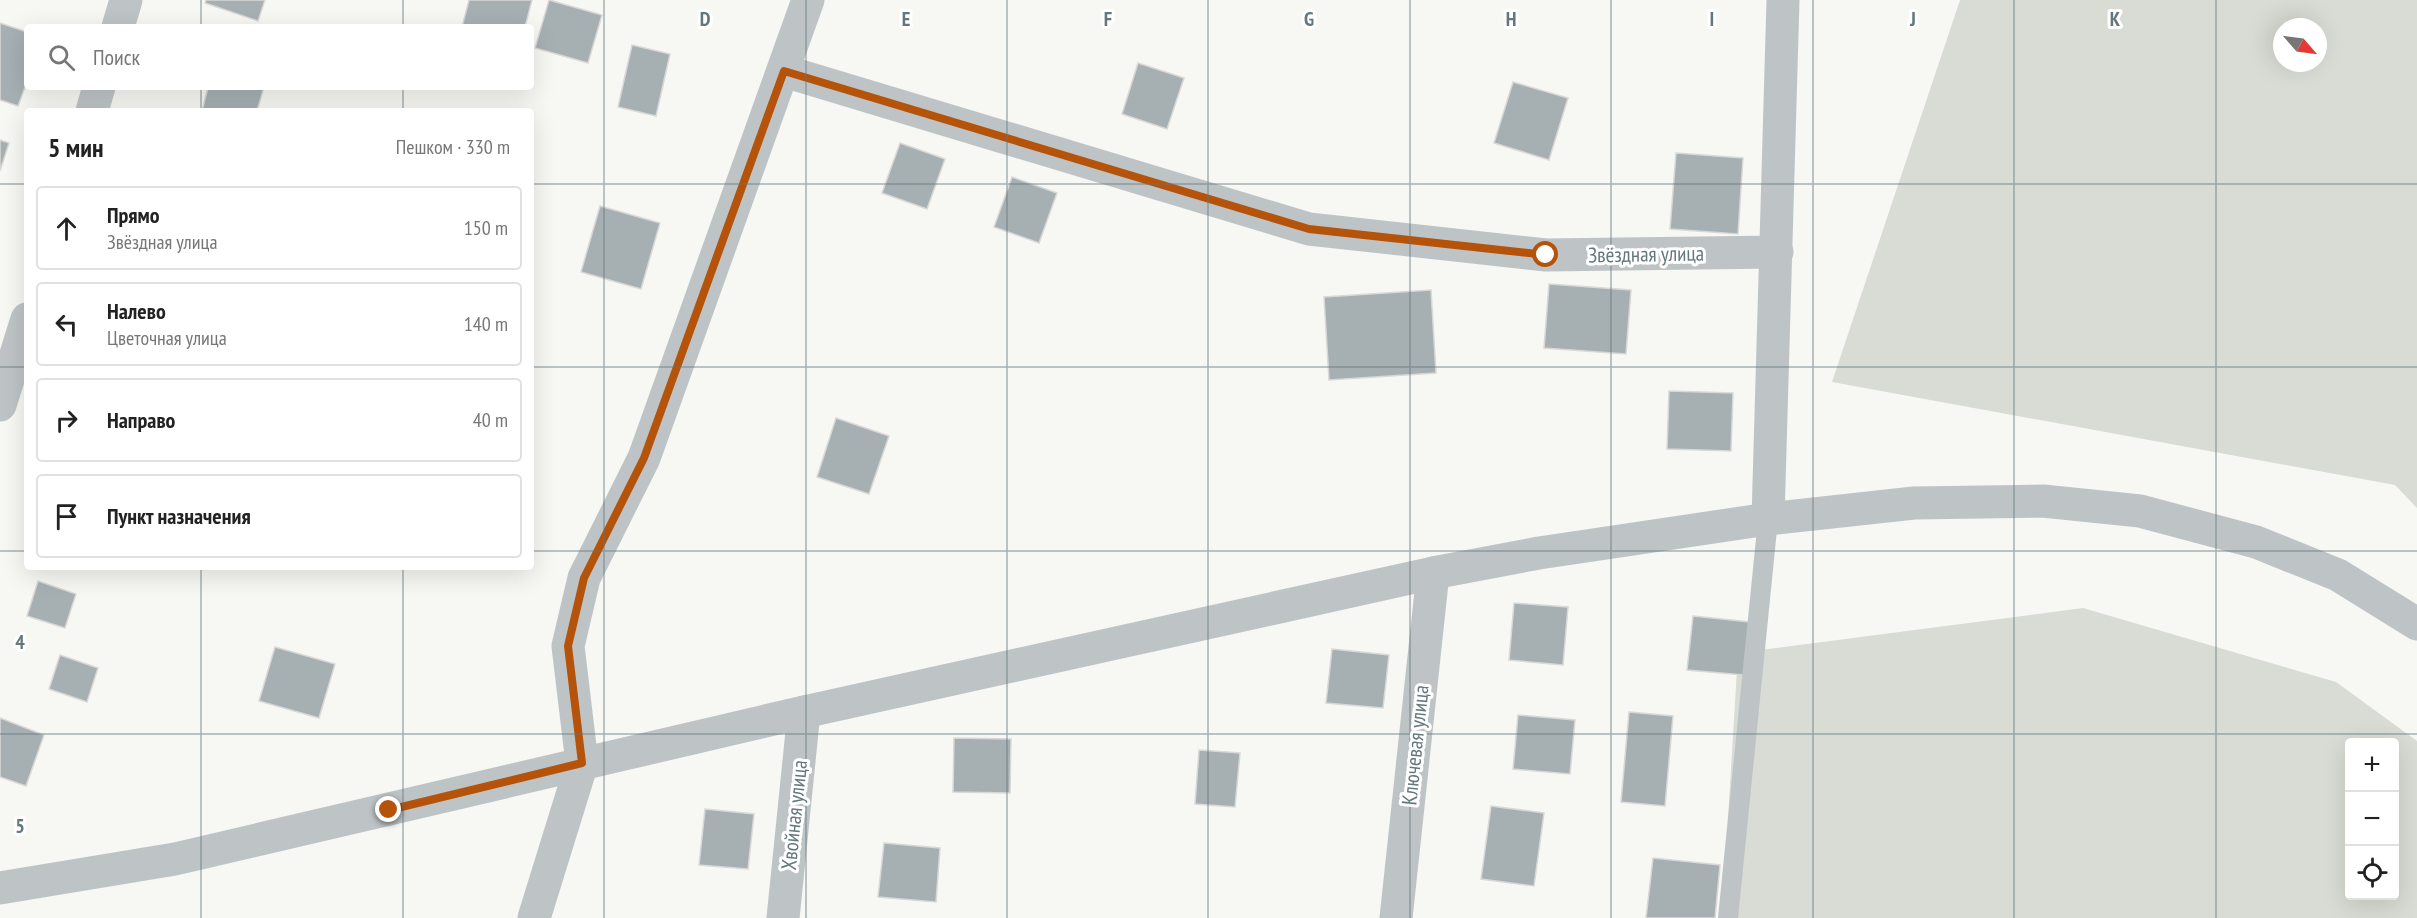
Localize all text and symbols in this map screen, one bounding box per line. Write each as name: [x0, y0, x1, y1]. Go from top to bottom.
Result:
text: D: [700, 6, 711, 32]
text: E: [902, 6, 910, 32]
text: F: [1104, 6, 1112, 32]
text: G: [1304, 6, 1314, 32]
text: H: [1506, 6, 1516, 32]
text: I: [1710, 6, 1714, 32]
text: J: [1909, 6, 1916, 32]
text: K: [2110, 6, 2121, 32]
north arrow: [2273, 18, 2327, 72]
search box: [24, 24, 534, 90]
icon: search: [45, 41, 78, 74]
text: Поиск: [93, 43, 140, 71]
text: 5 мин: [48, 131, 103, 164]
text: Пешком · 330 m: [396, 134, 510, 160]
text: Прямо: [107, 201, 160, 229]
icon: ahead: [50, 212, 83, 245]
text: 150 m: [464, 215, 508, 241]
text: Звёздная улица: [107, 229, 217, 255]
street label: Звёздная улица: [1588, 239, 1704, 269]
route start: [1532, 241, 1558, 267]
text: Налево: [107, 297, 166, 325]
icon: left: [50, 308, 83, 341]
text: 140 m: [464, 311, 508, 337]
text: Цветочная улица: [107, 325, 227, 351]
icon: right: [50, 404, 83, 437]
text: Направо: [107, 406, 175, 434]
text: 40 m: [473, 407, 508, 433]
icon: arrive: [50, 500, 83, 533]
text: Пункт назначения: [107, 502, 251, 530]
text: 4: [15, 629, 25, 655]
street label: Ключевая улица: [1395, 684, 1435, 806]
map controls: [2345, 738, 2399, 900]
button: +: [2345, 738, 2399, 792]
street label: Хвойная улица: [775, 759, 813, 871]
button: −: [2345, 792, 2399, 846]
route end: [375, 796, 401, 822]
text: 5: [15, 813, 25, 839]
button: locate: [2345, 846, 2399, 900]

